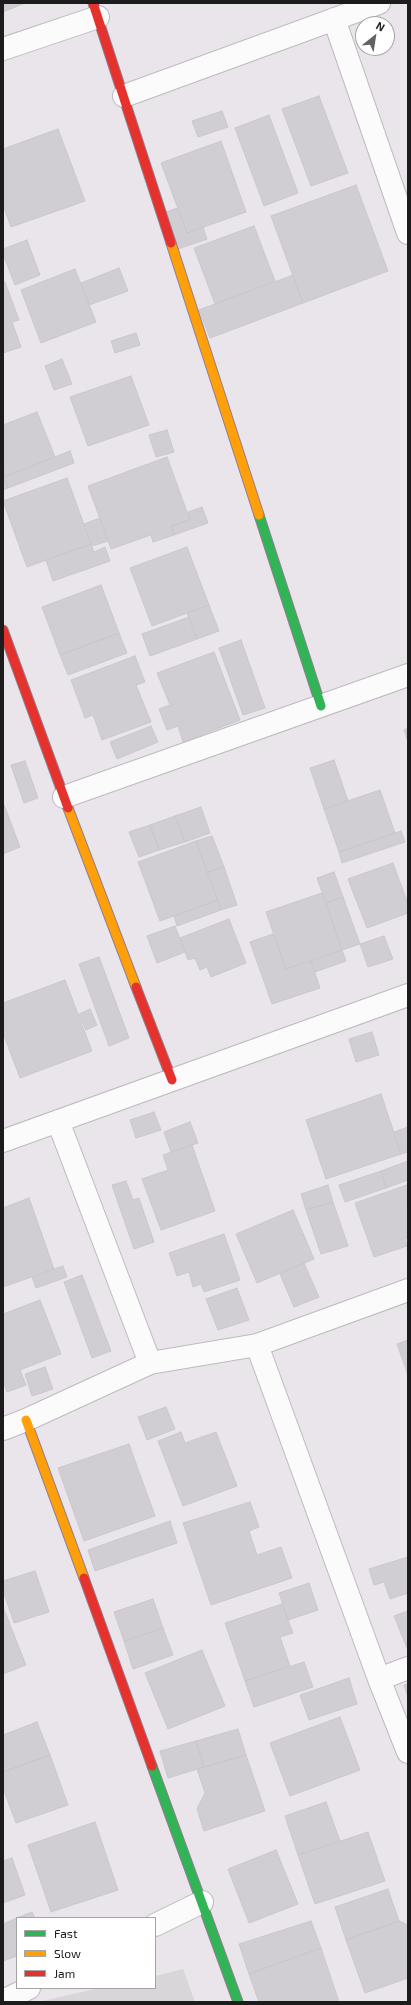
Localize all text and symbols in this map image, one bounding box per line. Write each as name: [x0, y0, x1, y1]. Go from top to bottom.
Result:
north arrow: [355, 16, 395, 56]
text: N: [374, 18, 387, 34]
legend: [16, 1917, 156, 1989]
text: Fast: [54, 1926, 77, 1940]
text: Slow: [54, 1946, 81, 1960]
text: Jam: [54, 1966, 75, 1980]

